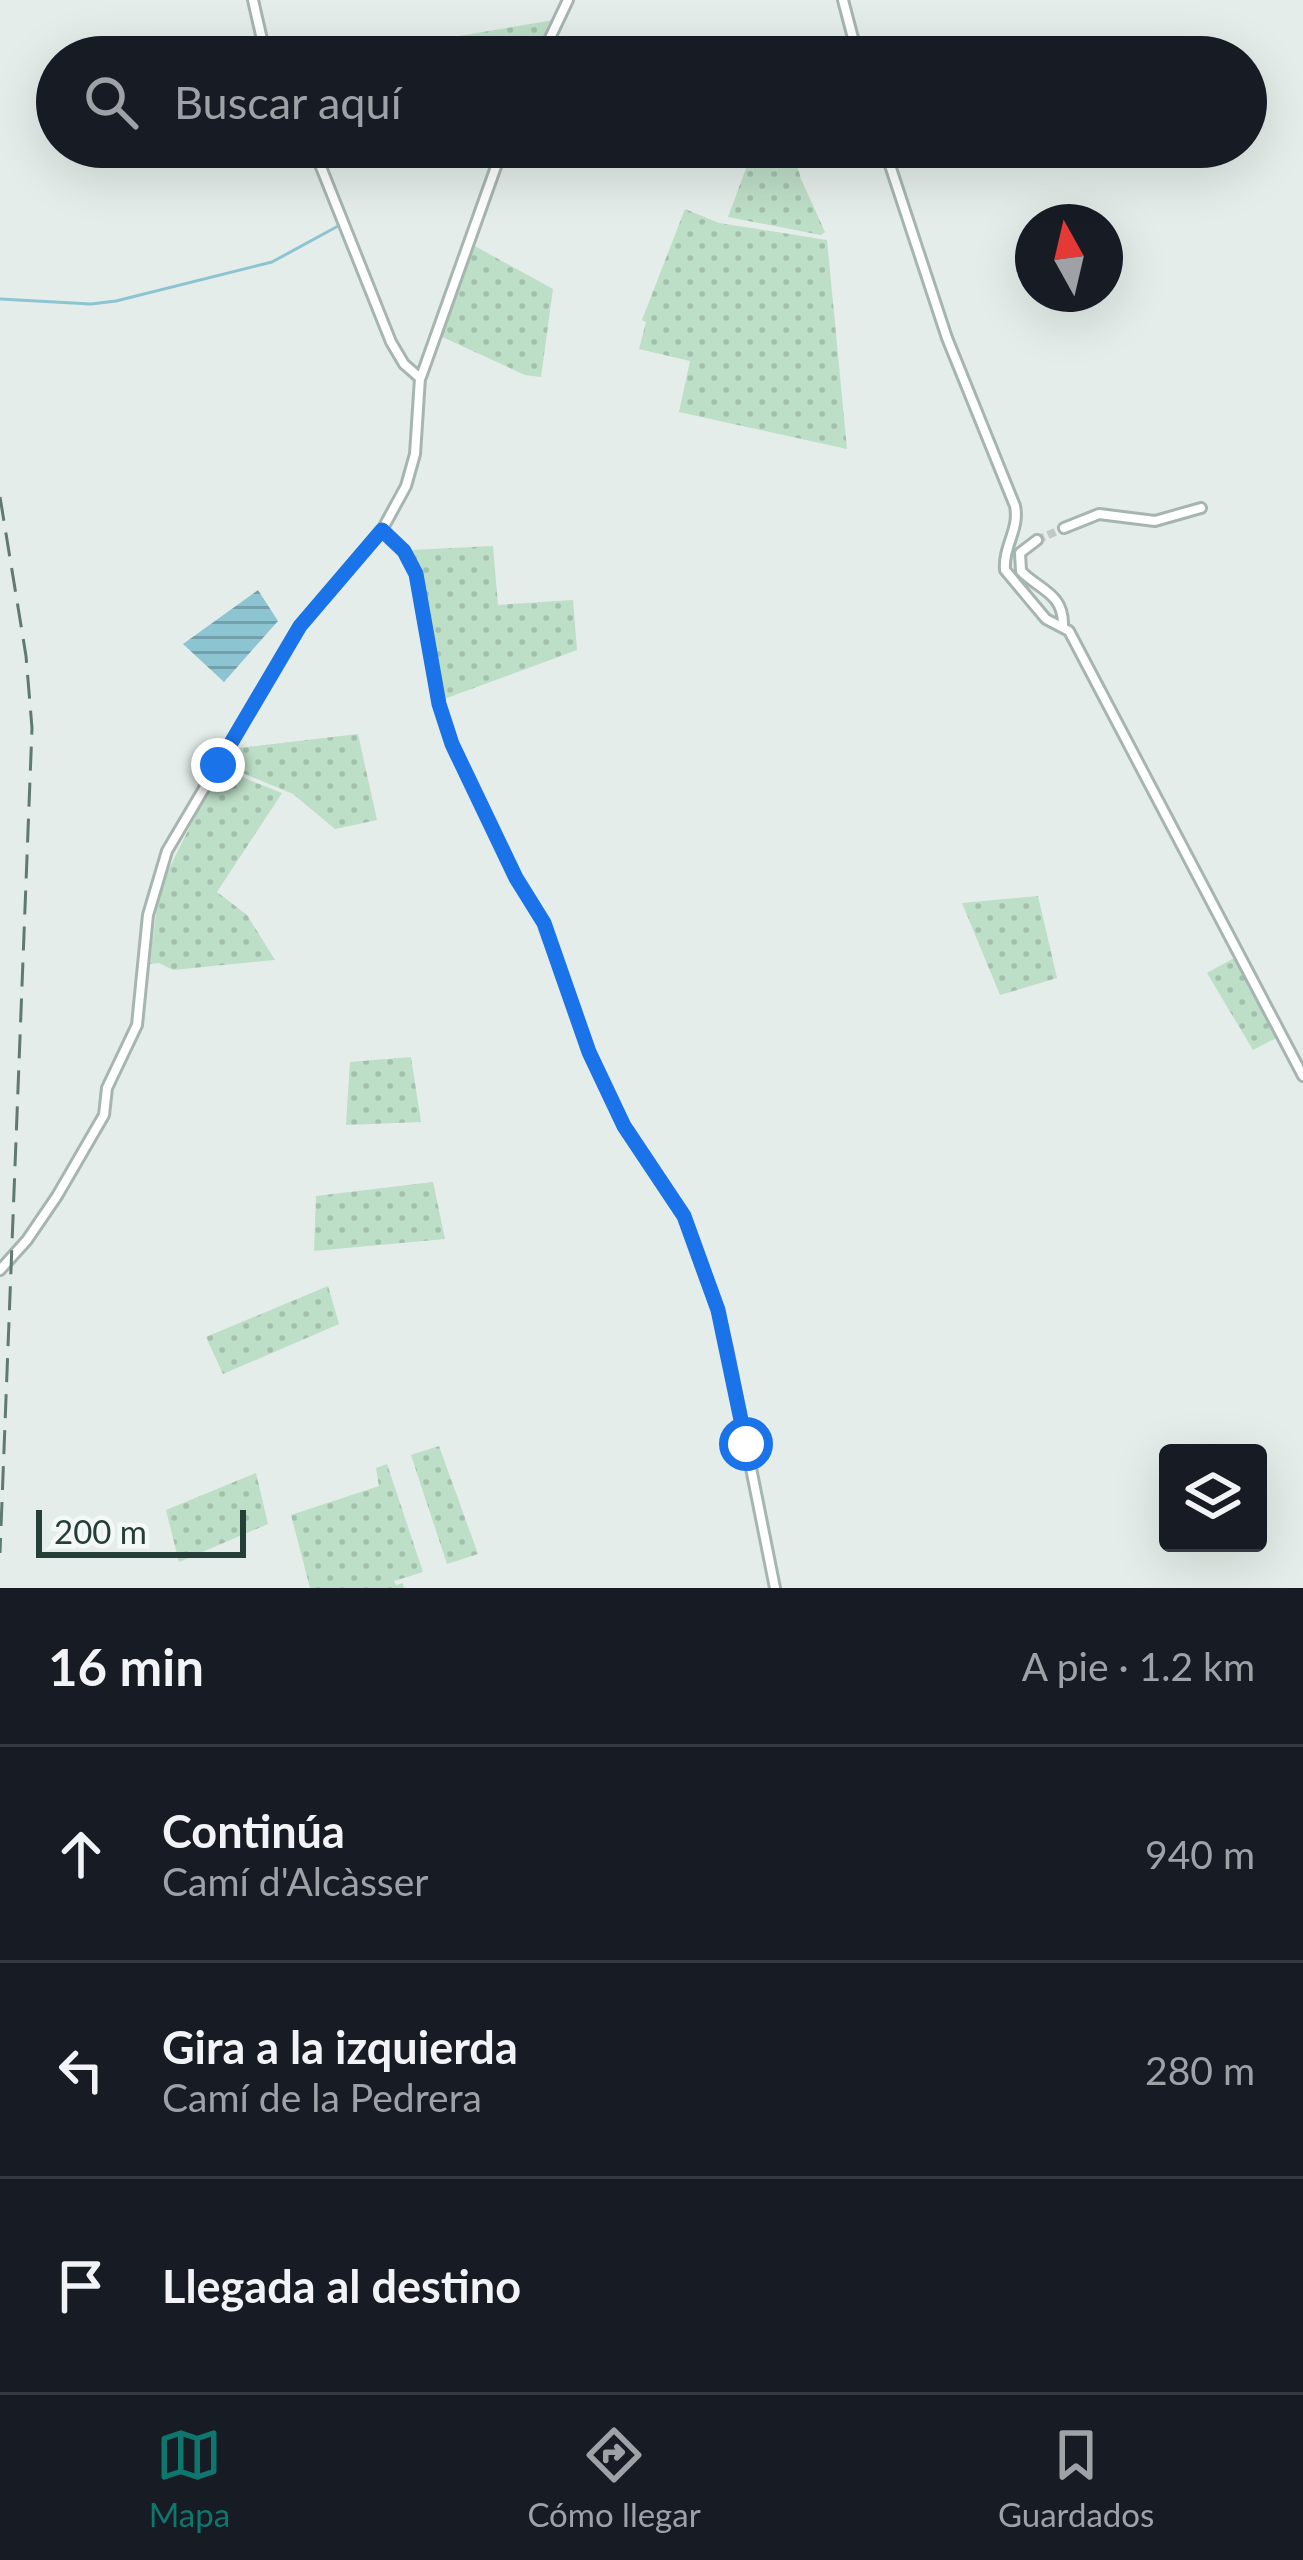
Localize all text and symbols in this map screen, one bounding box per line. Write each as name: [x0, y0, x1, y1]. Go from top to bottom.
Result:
search box: [36, 36, 1267, 168]
icon: search: [78, 69, 144, 135]
text: Buscar aquí: [174, 75, 401, 129]
north arrow: [1015, 204, 1123, 312]
route end: [191, 738, 245, 792]
route start: [719, 1417, 773, 1471]
map controls: [1159, 1444, 1267, 1552]
button: layers: [1159, 1444, 1267, 1552]
scale bar: [36, 1504, 246, 1557]
text: 200 m: [54, 1511, 147, 1551]
text: 16 min: [48, 1636, 204, 1697]
text: A pie · 1.2 km: [1022, 1643, 1255, 1689]
text: Continúa: [162, 1804, 345, 1858]
icon: ahead: [48, 1821, 114, 1887]
text: 940 m: [1145, 1831, 1255, 1877]
text: Camí d'Alcàsser: [162, 1858, 429, 1904]
text: Gira a la izquierda: [162, 2020, 518, 2074]
icon: left: [48, 2037, 114, 2103]
text: 280 m: [1145, 2047, 1255, 2093]
text: Camí de la Pedrera: [162, 2074, 482, 2120]
icon: arrive: [48, 2253, 114, 2319]
text: Llegada al destino: [162, 2259, 521, 2313]
tab: Mapa: [149, 2422, 230, 2534]
tab: Cómo llegar: [527, 2422, 701, 2534]
tab: Guardados: [998, 2422, 1154, 2534]

